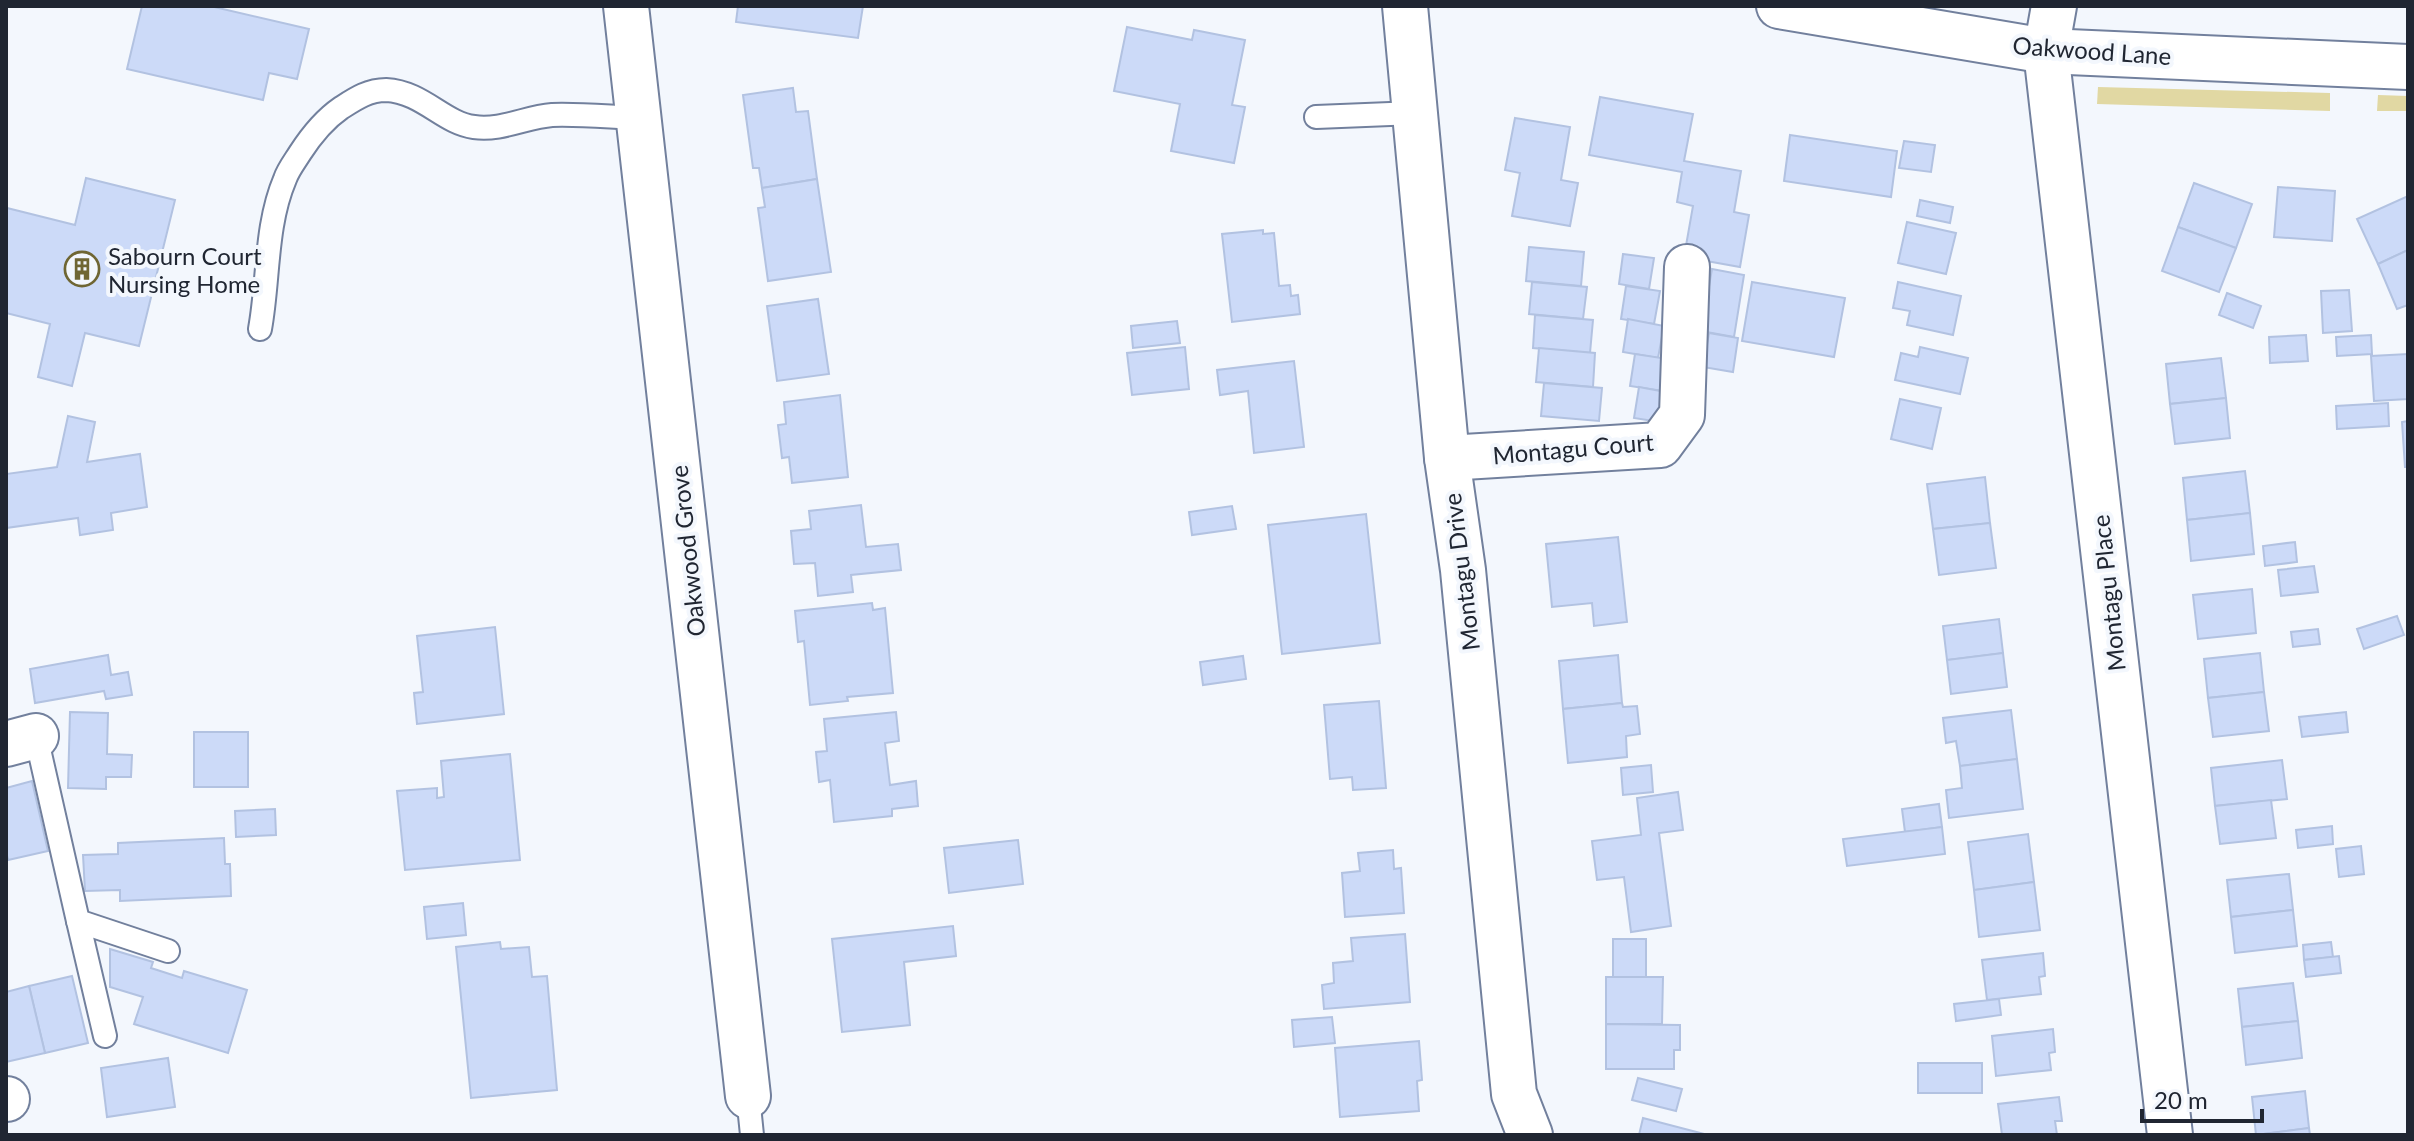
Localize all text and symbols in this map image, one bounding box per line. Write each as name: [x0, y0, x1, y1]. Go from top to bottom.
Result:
street label: Oakwood Lane: [2012, 30, 2172, 70]
place label: Sabourn Court Nursing Home: [108, 241, 262, 298]
building icon: Sabourn Court Nursing Home: [63, 250, 101, 288]
street label: Montagu Court: [1491, 426, 1655, 469]
street label: Oakwood Grove: [664, 464, 710, 638]
street label: Montagu Drive: [1437, 492, 1485, 652]
street label: Montagu Place: [2085, 513, 2131, 673]
scale bar: [2142, 1073, 2262, 1123]
text: 20 m: [2154, 1085, 2208, 1114]

